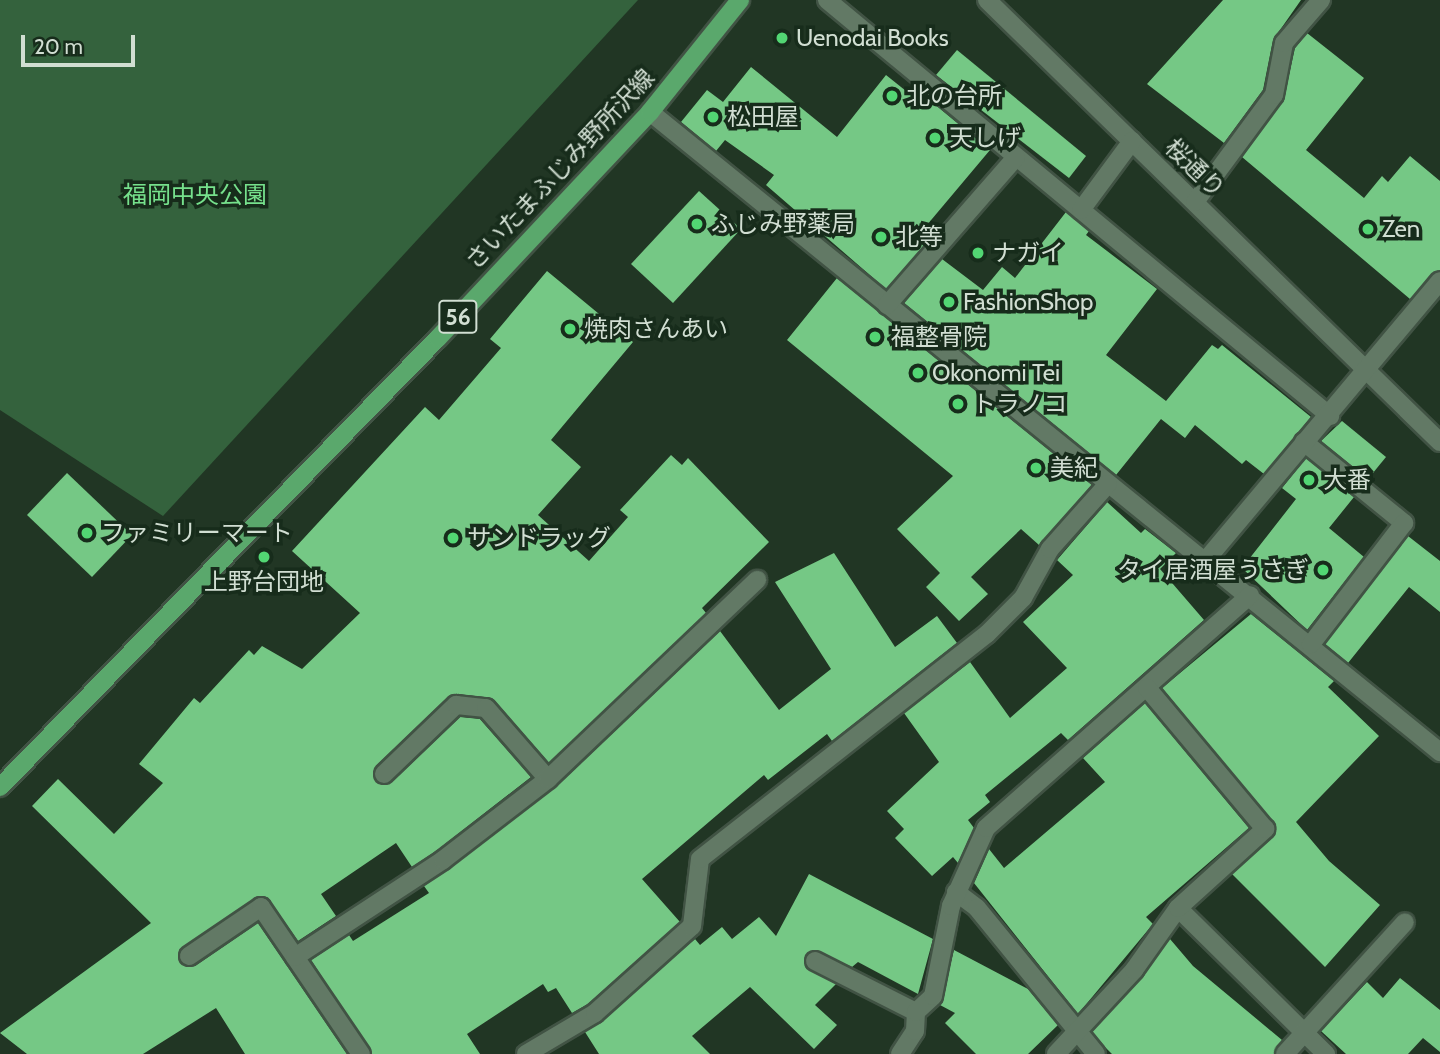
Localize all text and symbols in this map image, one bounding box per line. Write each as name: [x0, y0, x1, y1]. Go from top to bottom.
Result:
scale bar: [24, 21, 138, 65]
place label: Uenodai Books: [796, 24, 949, 52]
marker: Uenodai Books: [774, 30, 790, 46]
text: 20 m: [34, 34, 83, 59]
street label: さいたまふじみ野所沢線: [459, 63, 661, 275]
place label: 北の台所: [906, 82, 1002, 110]
marker: 北の台所: [884, 88, 900, 104]
place label: 松田屋: [727, 103, 799, 131]
marker: 松田屋: [705, 109, 721, 125]
place label: 天しげ: [949, 124, 1021, 152]
marker: 天しげ: [927, 130, 943, 146]
street label: 桜通り: [1159, 133, 1231, 203]
park label: 福岡中央公園: [123, 181, 267, 209]
place label: ふじみ野薬局: [711, 210, 855, 238]
place label: Zen: [1382, 215, 1420, 243]
marker: ふじみ野薬局: [689, 216, 705, 232]
marker: Zen: [1360, 221, 1376, 237]
place label: 北等: [895, 223, 943, 251]
marker: 北等: [873, 229, 889, 245]
place label: ナガイ: [992, 239, 1064, 267]
marker: ナガイ: [970, 245, 986, 261]
place label: FashionShop: [963, 288, 1093, 316]
marker: FashionShop: [941, 294, 957, 310]
road number: 56: [437, 298, 479, 336]
place label: 焼肉さんあい: [584, 315, 728, 343]
marker: 焼肉さんあい: [562, 321, 578, 337]
place label: 福整骨院: [891, 323, 987, 351]
marker: 福整骨院: [865, 327, 885, 347]
place label: Okonomi Tei: [932, 359, 1060, 387]
marker: Okonomi Tei: [910, 365, 926, 381]
place label: トラノコ: [972, 390, 1068, 418]
marker: トラノコ: [950, 396, 966, 412]
place label: 美紀: [1050, 454, 1098, 482]
marker: 美紀: [1028, 460, 1044, 476]
place label: 大番: [1323, 466, 1371, 494]
marker: 大番: [1301, 472, 1317, 488]
place label: ファミリーマート: [101, 519, 293, 547]
place label: サンドラッグ: [467, 524, 611, 552]
marker: ファミリーマート: [79, 525, 95, 541]
marker: サンドラッグ: [445, 530, 461, 546]
marker: 上野台団地: [256, 549, 272, 565]
place label: タイ居酒屋うさぎ: [1117, 556, 1309, 584]
marker: タイ居酒屋うさぎ: [1315, 562, 1331, 578]
place label: 上野台団地: [204, 568, 324, 596]

